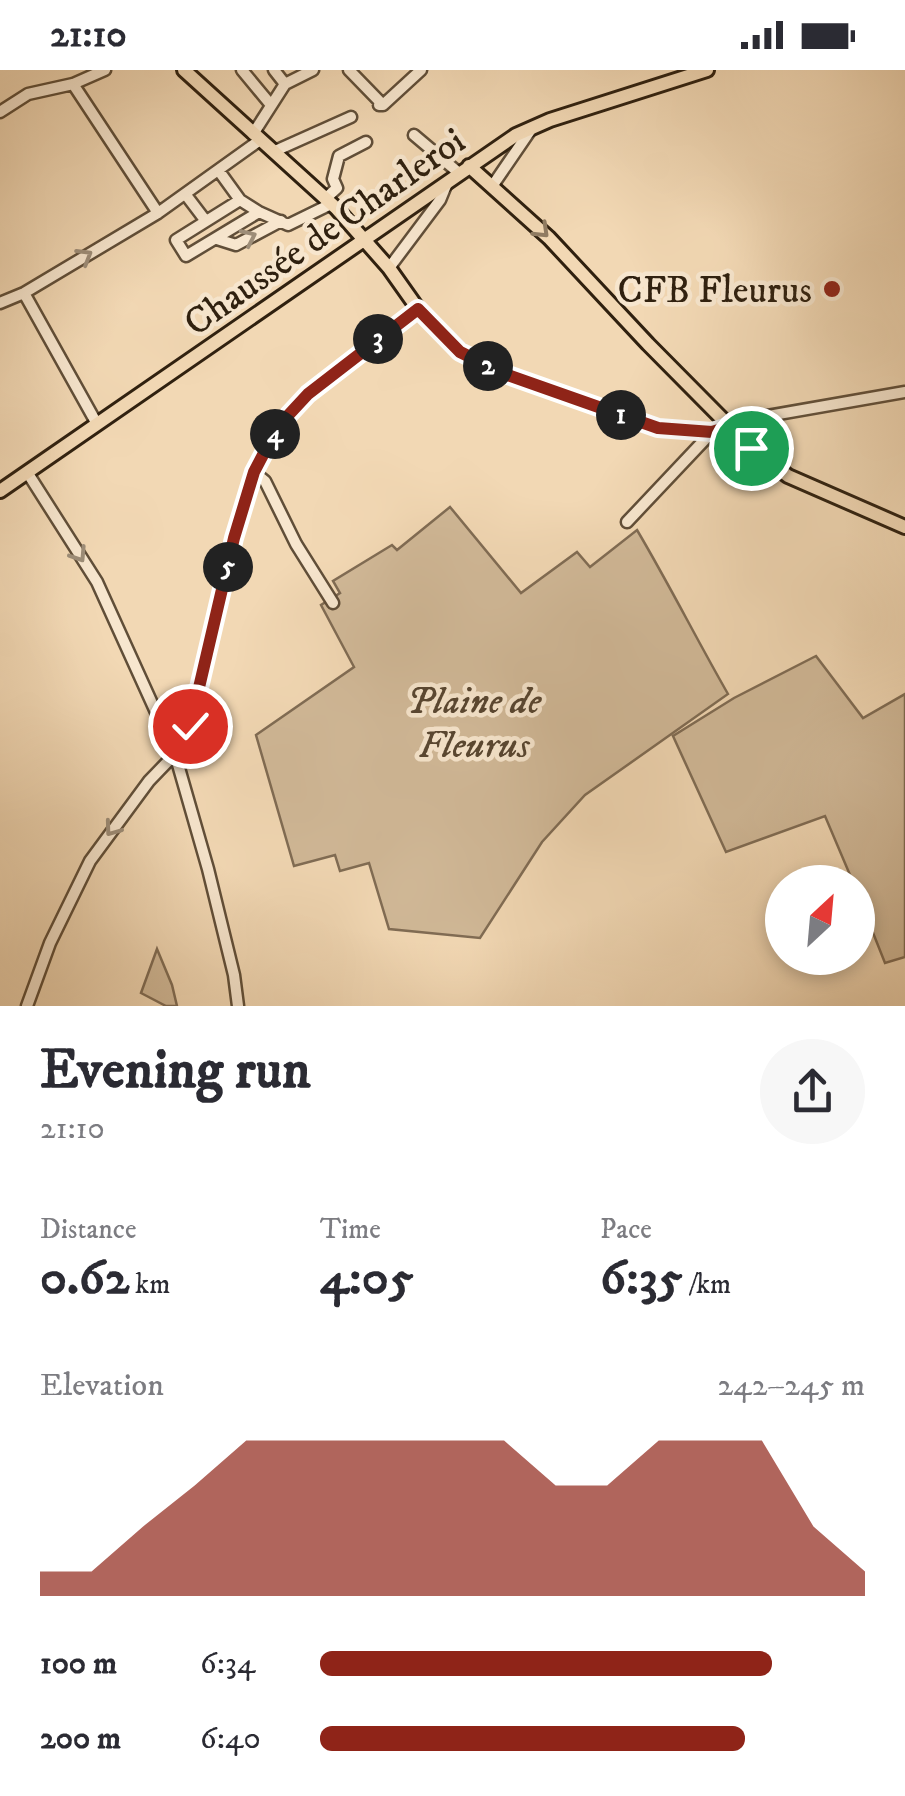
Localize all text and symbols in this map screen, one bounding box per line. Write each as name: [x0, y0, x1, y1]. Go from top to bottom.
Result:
text: 21:10: [50, 11, 127, 59]
street label: Chaussée de Charleroi: [175, 118, 475, 348]
one-way arrow: [530, 219, 548, 237]
one-way arrow: [239, 230, 257, 250]
one-way arrow: [74, 249, 92, 268]
place label: CFB Fleurus: [617, 267, 812, 315]
marker: CFB Fleurus: [821, 278, 843, 300]
pin: 3: [353, 314, 403, 364]
text: 3: [373, 321, 383, 356]
pin: 2: [463, 341, 513, 391]
text: 2: [481, 348, 495, 383]
pin: 1: [596, 390, 646, 440]
text: 1: [616, 397, 626, 432]
pin: [709, 406, 794, 491]
pin: 4: [250, 409, 300, 459]
text: 4: [267, 416, 283, 451]
icon: arrive: [724, 421, 779, 476]
pin: 5: [203, 542, 253, 592]
one-way arrow: [67, 544, 86, 562]
text: 5: [221, 549, 235, 584]
park label: Plaine de Fleurus: [407, 678, 542, 770]
pin: [148, 684, 233, 769]
icon: check: [163, 699, 218, 754]
one-way arrow: [106, 817, 125, 836]
north arrow: [765, 865, 875, 975]
map controls: [765, 865, 875, 975]
text: Evening run: [40, 1037, 311, 1106]
button: share: [760, 1039, 865, 1144]
text: 21:10: [40, 1109, 105, 1149]
text: Distance: [40, 1212, 136, 1247]
text: Time: [320, 1212, 381, 1247]
text: Pace: [600, 1212, 652, 1247]
text: 0.62: [40, 1247, 129, 1310]
text: 4:05: [320, 1247, 414, 1310]
text: 6:35: [600, 1247, 683, 1310]
text: km: [129, 1267, 170, 1302]
text: /km: [683, 1267, 731, 1302]
text: Elevation: [40, 1366, 164, 1406]
text: 242–245 m: [718, 1366, 865, 1406]
text: 100 m: [40, 1644, 117, 1684]
text: 6:34: [200, 1644, 255, 1684]
text: 200 m: [40, 1719, 121, 1759]
text: 6:40: [200, 1719, 261, 1759]

